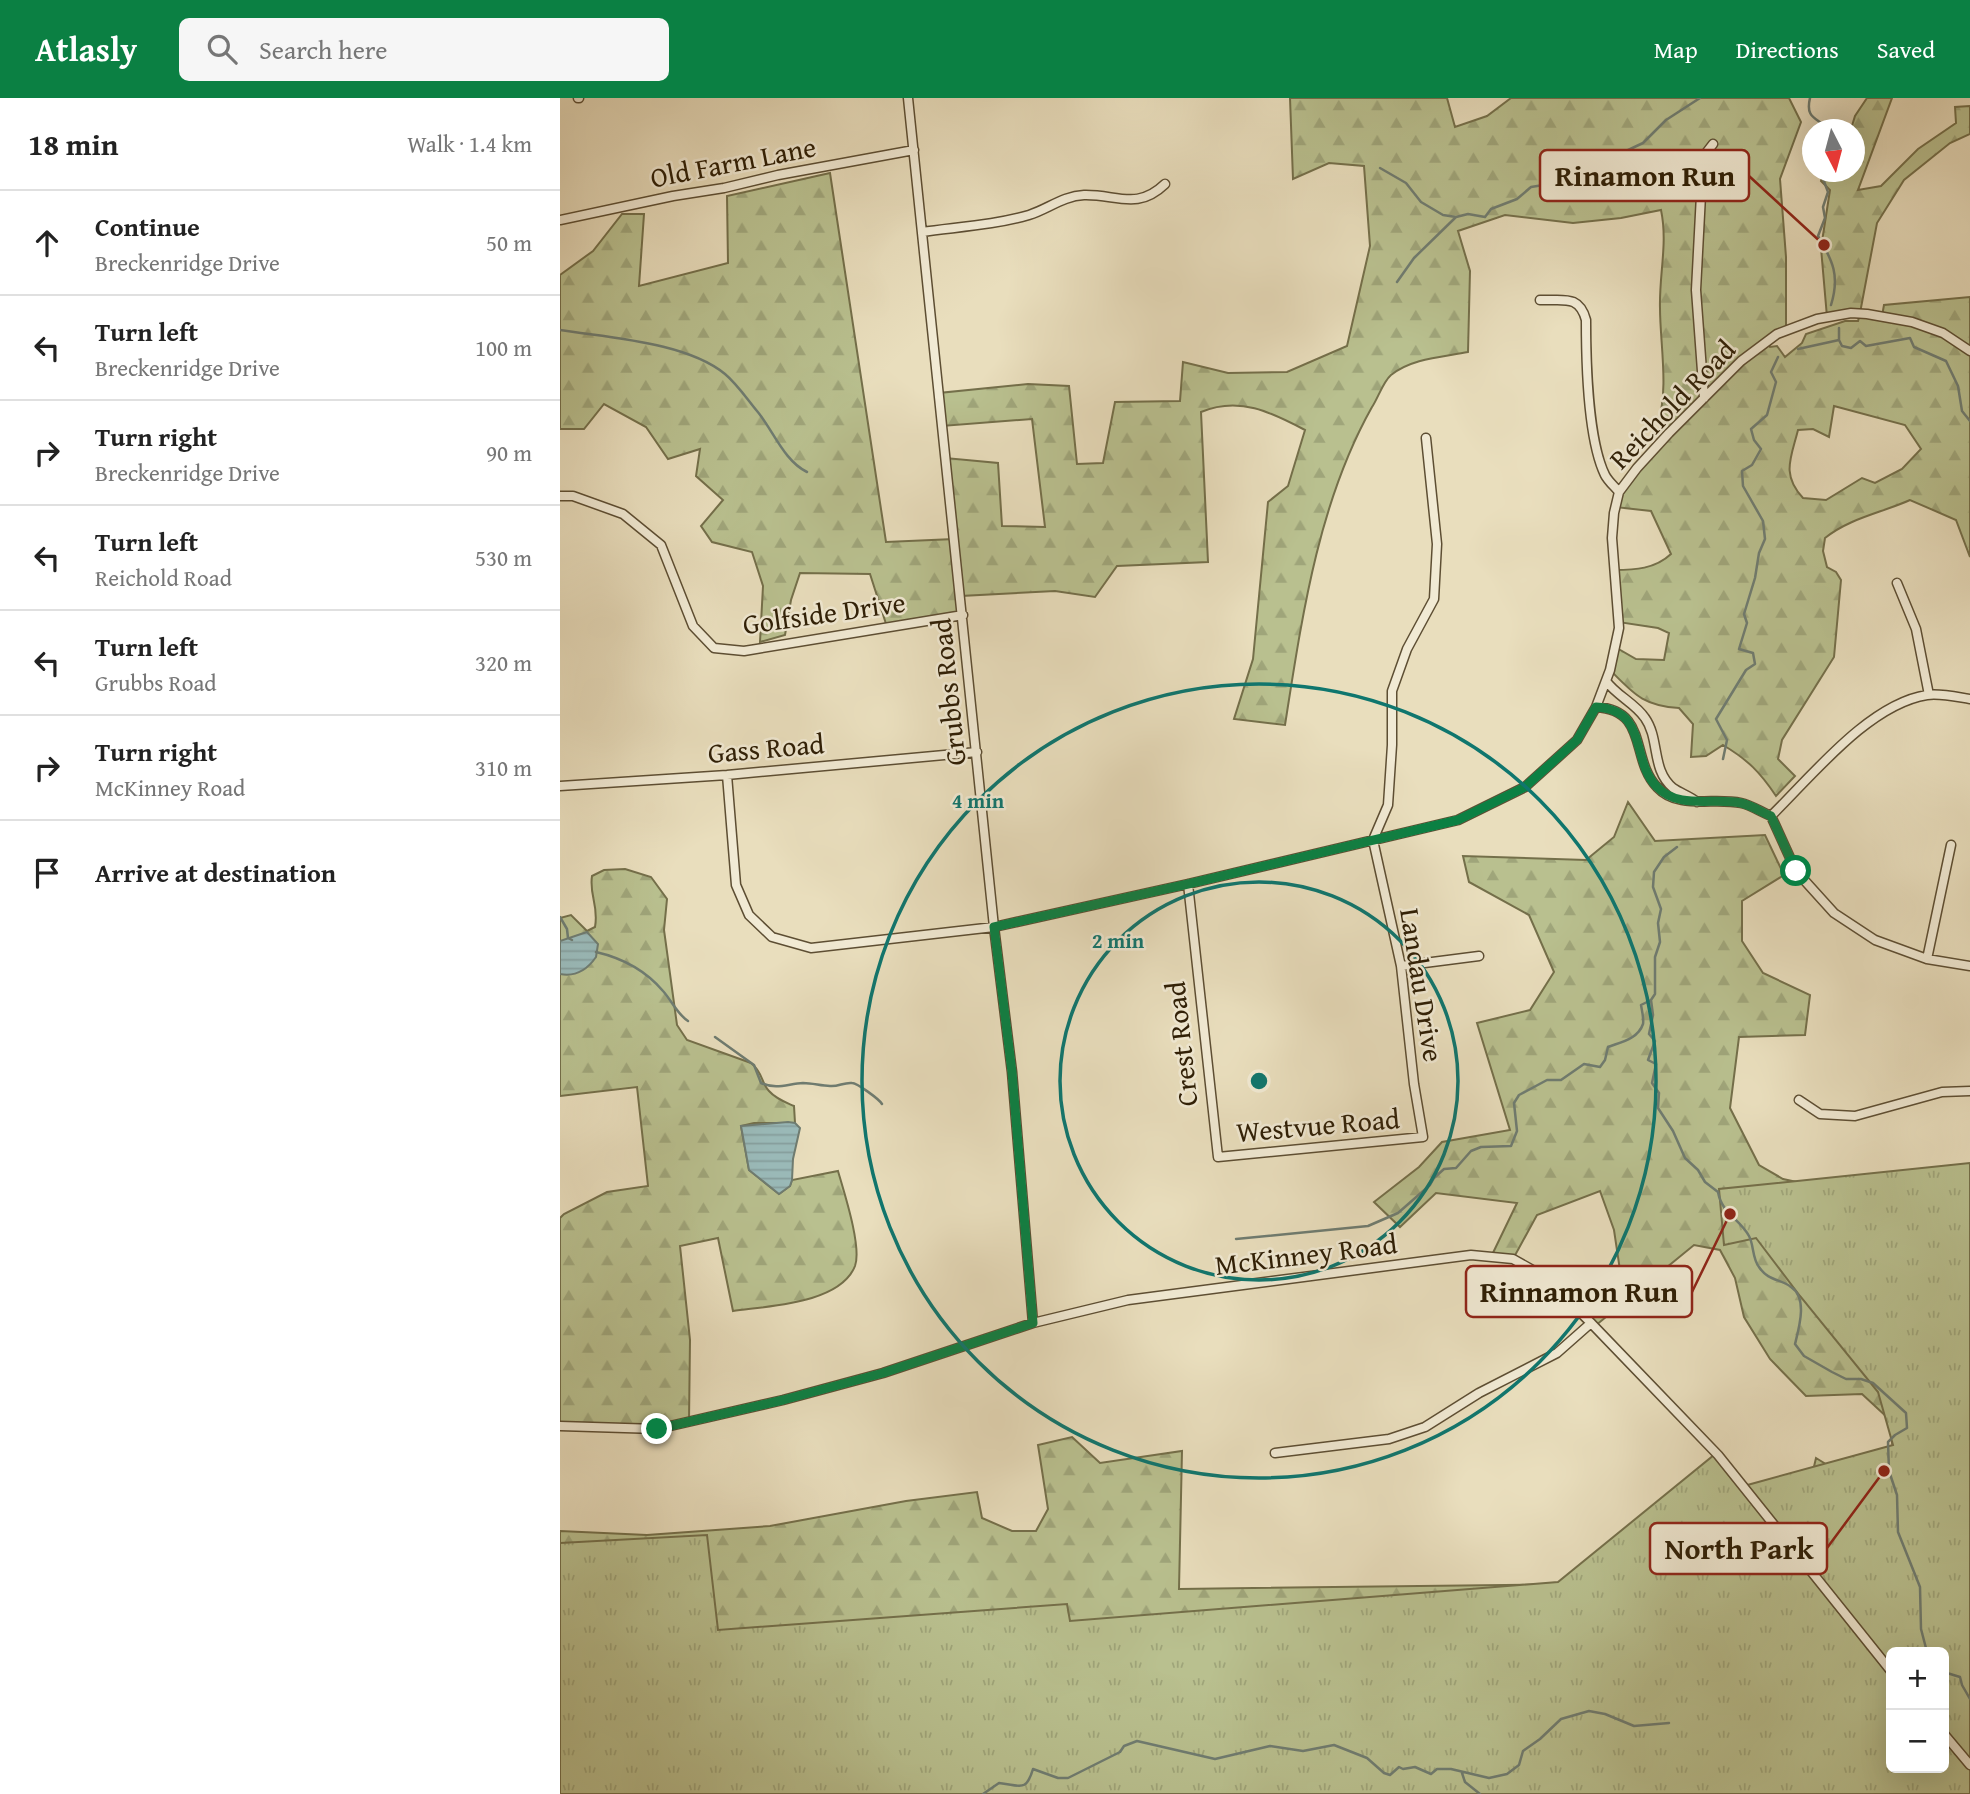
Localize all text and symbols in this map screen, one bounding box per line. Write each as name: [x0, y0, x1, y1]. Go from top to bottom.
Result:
search box: [179, 18, 669, 81]
text: Atlasly: [35, 25, 137, 73]
icon: search: [203, 30, 241, 68]
text: Search here: [259, 30, 387, 69]
text: Map: [1654, 32, 1698, 67]
text: Directions: [1736, 32, 1839, 67]
text: Saved: [1877, 32, 1935, 67]
north arrow: [1802, 119, 1865, 182]
text: 18 min: [28, 122, 118, 166]
street label: Old Farm Lane: [646, 125, 819, 198]
text: Walk · 1.4 km: [407, 127, 532, 160]
callout: Rinamon Run: [1540, 150, 1749, 201]
text: Rinamon Run: [1555, 153, 1736, 197]
text: Continue: [95, 207, 200, 246]
icon: ahead: [28, 224, 66, 262]
text: 50 m: [486, 226, 532, 259]
text: Breckenridge Drive: [95, 246, 280, 279]
text: Turn left: [95, 312, 198, 351]
icon: left: [28, 329, 66, 367]
street label: Reichold Road: [1599, 329, 1744, 478]
text: 100 m: [475, 331, 532, 364]
text: Breckenridge Drive: [95, 351, 280, 384]
text: Turn right: [95, 417, 217, 456]
icon: right: [28, 434, 66, 472]
text: 90 m: [486, 436, 532, 469]
text: Breckenridge Drive: [95, 456, 280, 489]
text: Turn left: [95, 522, 198, 561]
icon: left: [28, 539, 66, 577]
text: 530 m: [475, 541, 532, 574]
text: Reichold Road: [95, 561, 232, 594]
street label: Golfside Drive: [740, 581, 908, 644]
street label: Grubbs Road: [919, 616, 976, 768]
text: Turn left: [95, 627, 198, 666]
icon: left: [28, 644, 66, 682]
text: 320 m: [475, 646, 532, 679]
text: Grubbs Road: [95, 666, 217, 699]
street label: Gass Road: [706, 722, 826, 773]
text: Turn right: [95, 732, 217, 771]
icon: right: [28, 749, 66, 787]
text: 310 m: [475, 751, 532, 784]
text: McKinney Road: [95, 771, 245, 804]
text: 4 min: [952, 785, 1005, 816]
text: Arrive at destination: [95, 853, 336, 892]
icon: arrive: [28, 854, 66, 892]
route start: [1780, 855, 1811, 886]
street label: Landau Drive: [1390, 905, 1455, 1065]
text: 2 min: [1092, 925, 1145, 956]
street label: Crest Road: [1154, 980, 1207, 1108]
centre of rings: [1247, 1069, 1271, 1093]
street label: Westvue Road: [1235, 1097, 1401, 1152]
street label: McKinney Road: [1213, 1222, 1399, 1285]
callout: Rinnamon Run: [1466, 1266, 1692, 1317]
text: Rinnamon Run: [1480, 1269, 1678, 1313]
route end: [641, 1413, 672, 1444]
callout: North Park: [1650, 1523, 1827, 1574]
text: North Park: [1664, 1526, 1815, 1570]
map controls: [1886, 1647, 1949, 1773]
button: +: [1886, 1647, 1949, 1710]
button: −: [1886, 1710, 1949, 1773]

